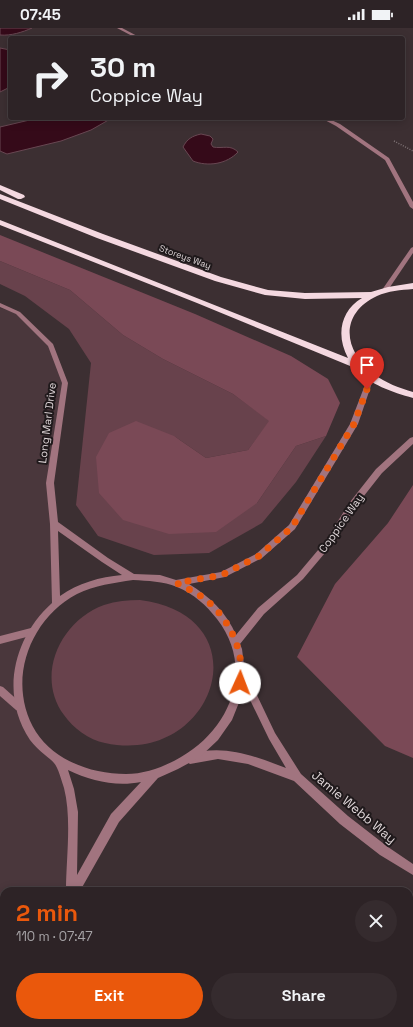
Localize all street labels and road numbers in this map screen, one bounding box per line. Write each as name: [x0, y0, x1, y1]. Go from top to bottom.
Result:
street label: Storeys Way: [157, 242, 213, 272]
street label: Long Marl Drive: [35, 382, 59, 464]
street label: Coppice Way: [315, 491, 367, 555]
street label: Jamie Webb Way: [308, 767, 400, 847]

